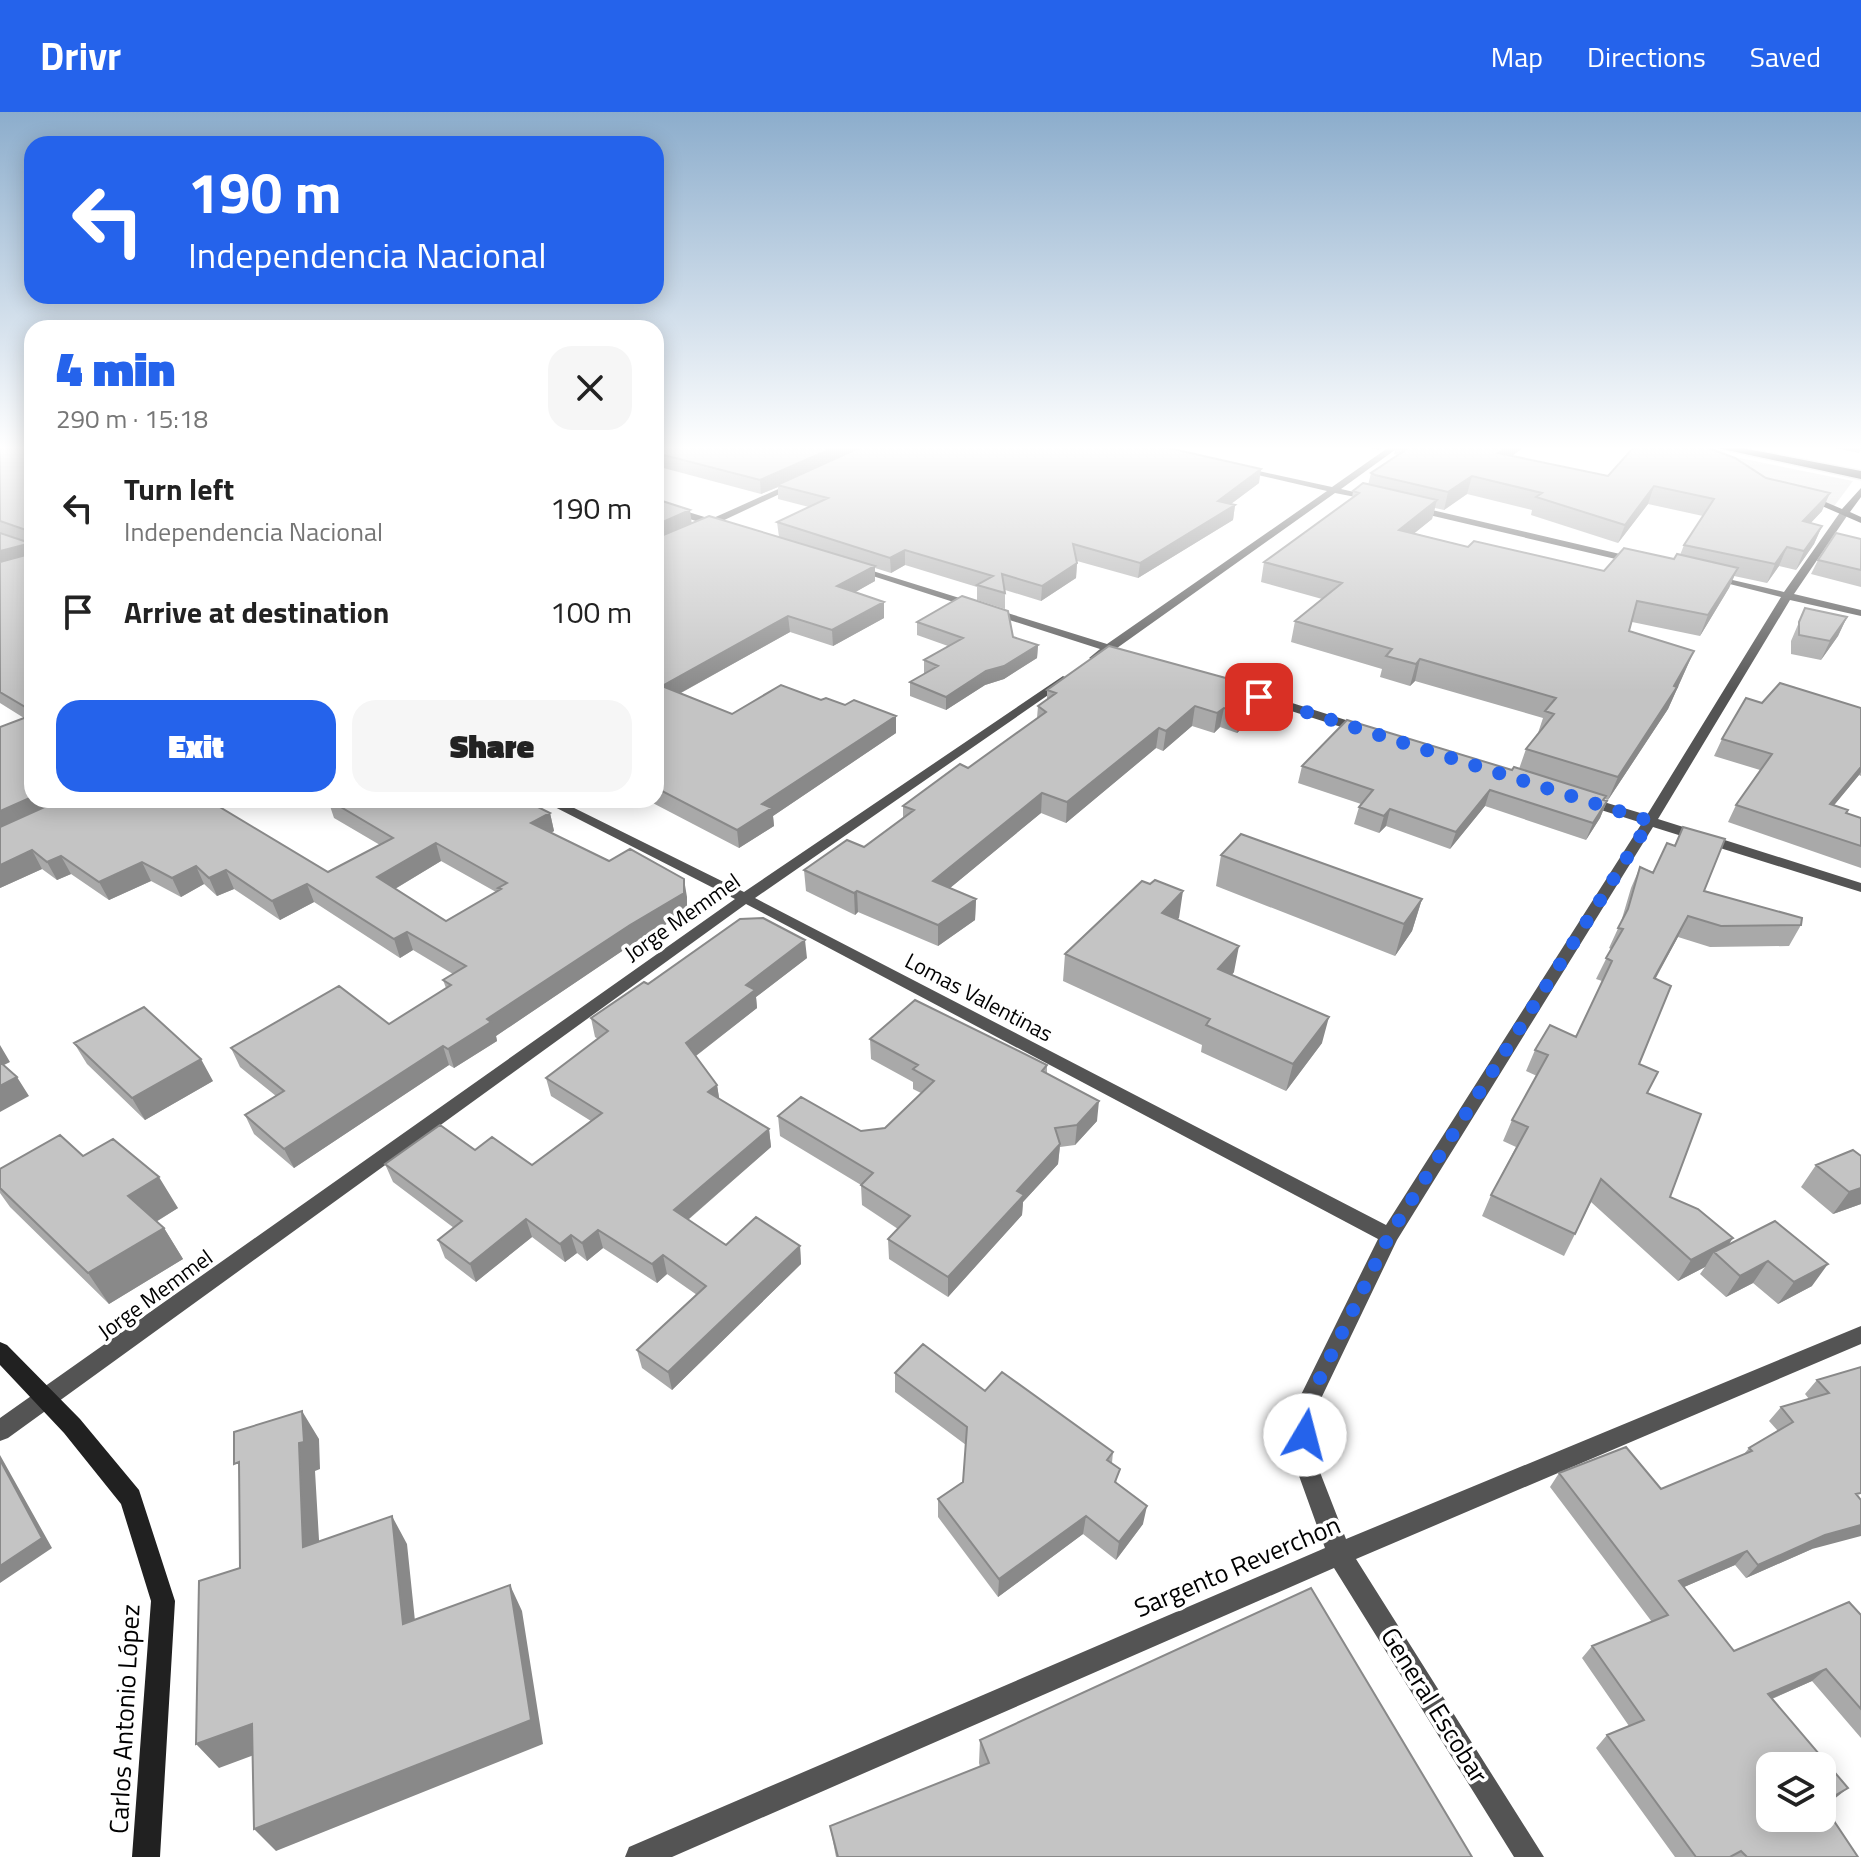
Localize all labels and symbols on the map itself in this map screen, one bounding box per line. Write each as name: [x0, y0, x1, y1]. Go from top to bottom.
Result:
pin: [1225, 663, 1293, 731]
street label: Jorge Memmel: [617, 864, 747, 970]
street label: Lomas Valentinas: [899, 944, 1059, 1050]
street label: Jorge Memmel: [90, 1241, 220, 1347]
position arrow: [1263, 1393, 1347, 1477]
street label: Sargento Reverchon: [1128, 1505, 1346, 1627]
street label: Carlos Antonio López: [99, 1603, 149, 1835]
street label: General Escobar: [1372, 1620, 1498, 1790]

